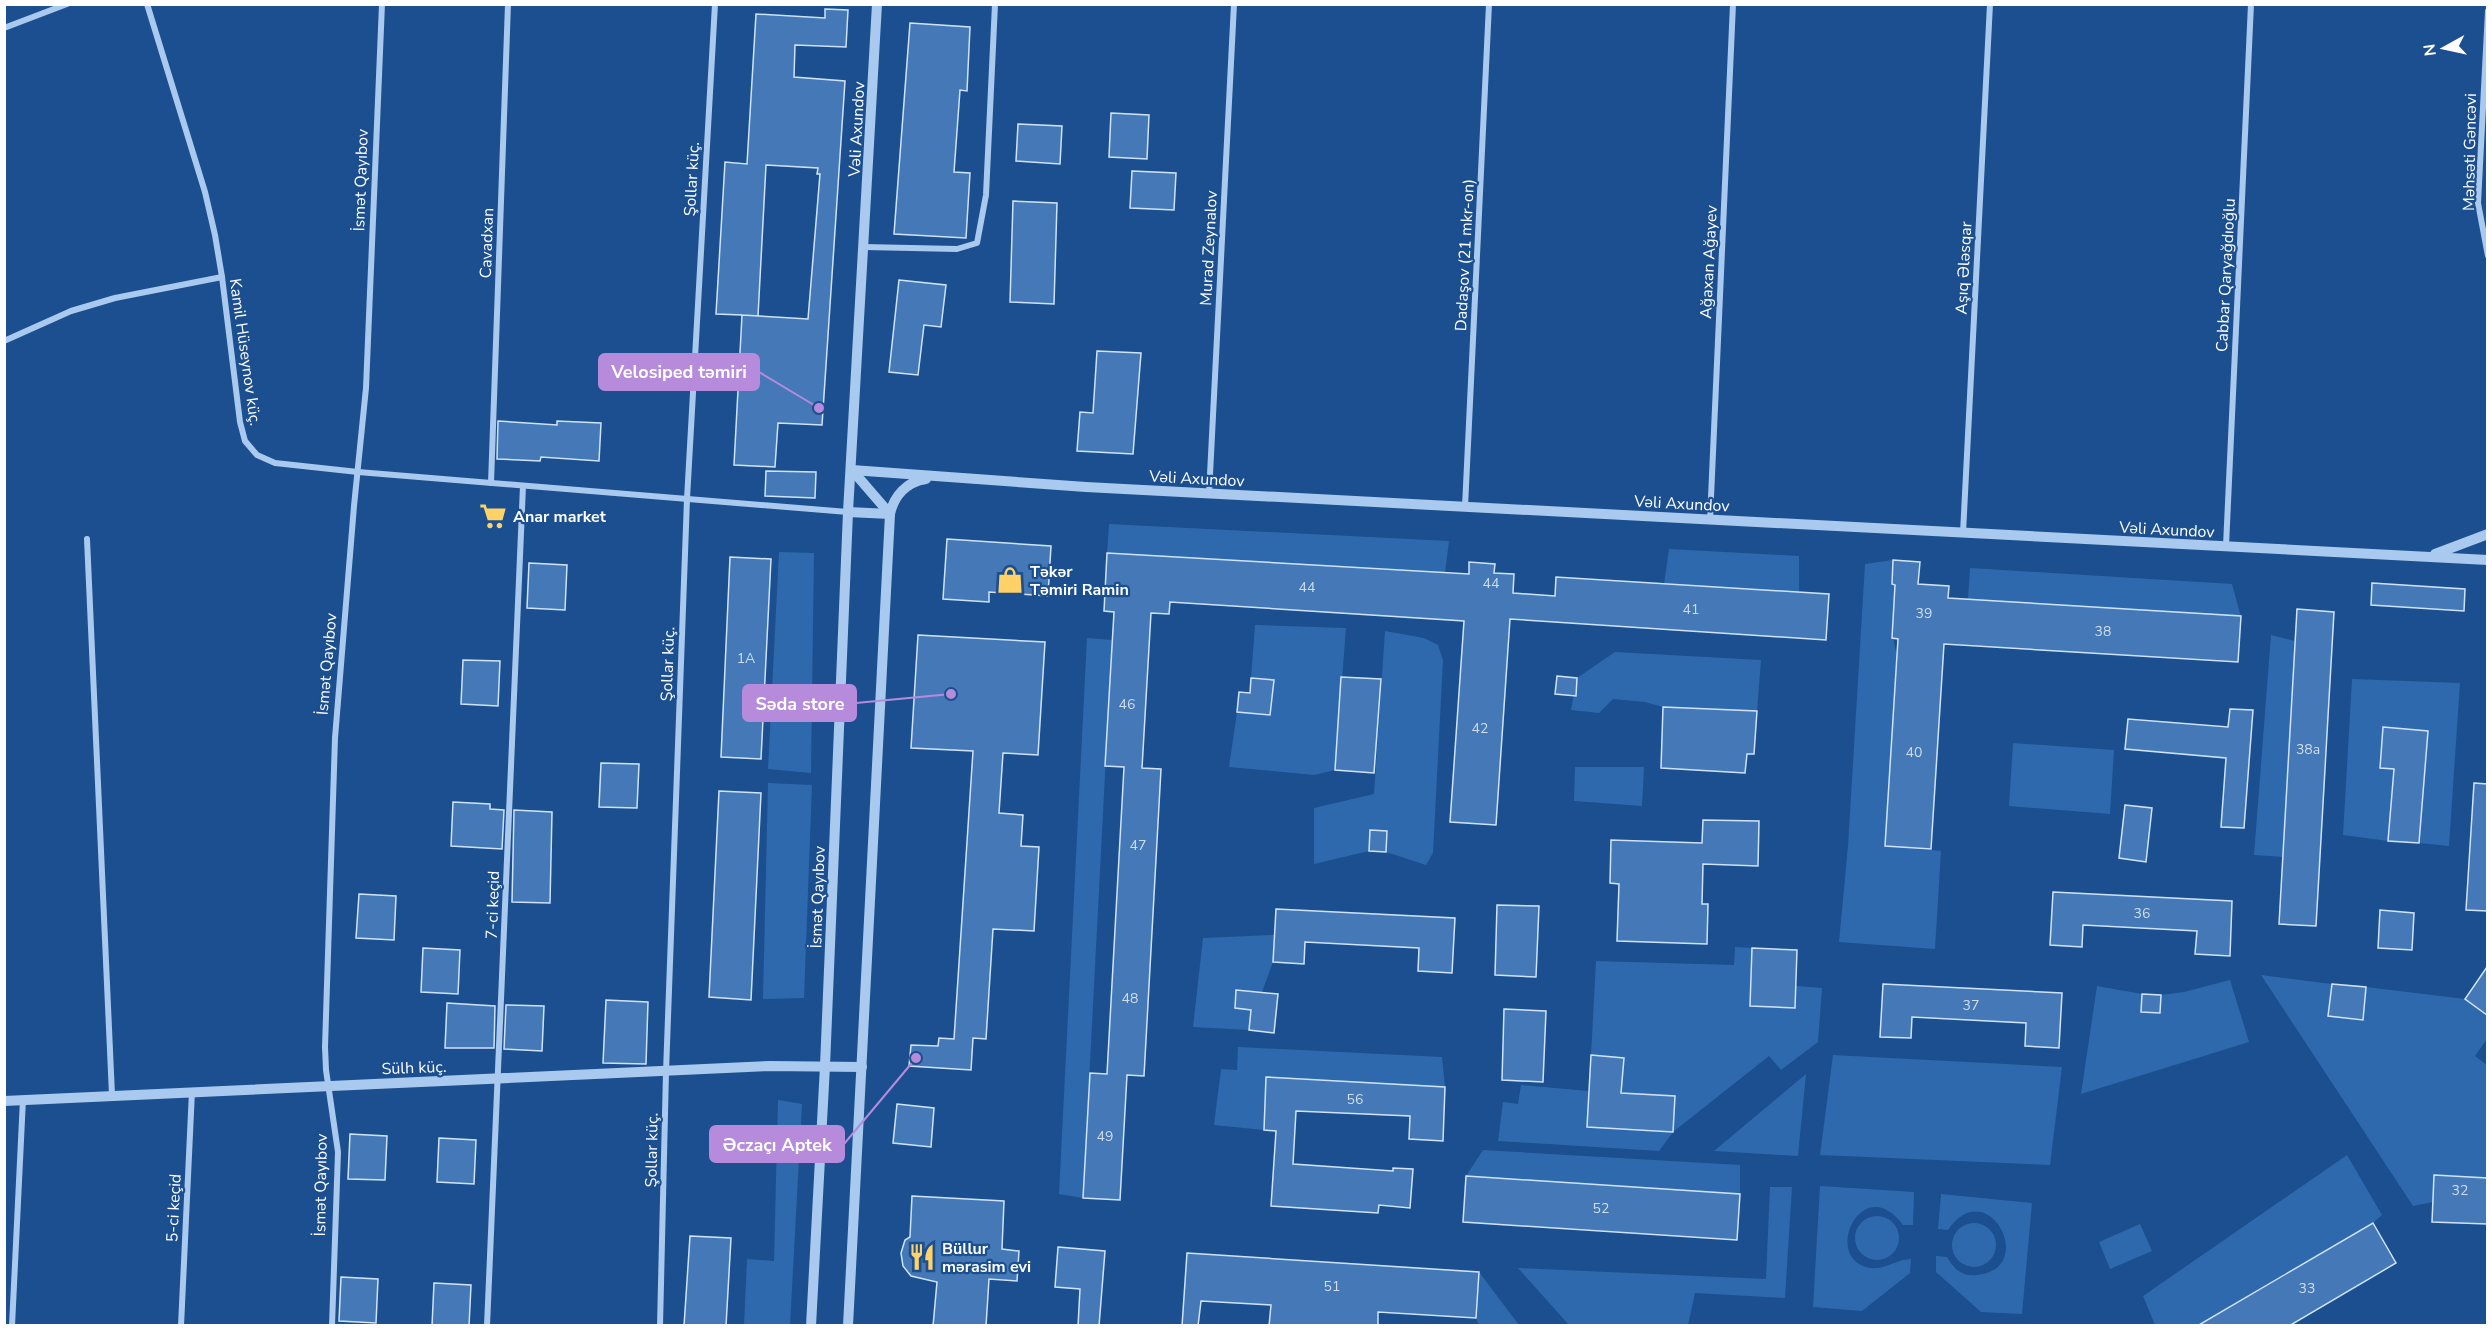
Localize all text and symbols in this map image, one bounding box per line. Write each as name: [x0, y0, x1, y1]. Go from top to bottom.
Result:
north arrow: [2414, 18, 2474, 78]
text: N: [2418, 42, 2442, 57]
street label: Vəli Axundov: [843, 80, 871, 178]
street label: Məhsəti Gəncəvi: [2458, 93, 2482, 211]
street label: İsmət Qayıbov: [348, 128, 374, 232]
street label: Şollar küç.: [679, 141, 705, 217]
street label: Dadaşov (21 mkr-on): [1450, 178, 1480, 332]
street label: Murad Zeynalov: [1195, 189, 1223, 306]
street label: Cabbar Qaryağdıoğlu: [2211, 198, 2241, 352]
street label: Ağaxan Ağayev: [1695, 204, 1723, 319]
street label: Cavadxan: [475, 207, 499, 279]
street label: Aşıq Ələsqar: [1951, 221, 1977, 315]
street label: Kamil Hüseynov küç.: [224, 277, 266, 427]
callout: Velosiped təmiri: [599, 354, 759, 390]
text: Velosiped təmiri: [610, 360, 747, 384]
street label: Vəli Axundov: [1148, 465, 1246, 493]
street label: Vəli Axundov: [1633, 490, 1731, 518]
supermarket icon: Anar market: [478, 501, 508, 531]
place label: Anar market: [513, 506, 607, 528]
street label: Vəli Axundov: [2118, 516, 2216, 544]
place label: Tәkәr Tәmiri Ramin: [1030, 561, 1129, 601]
shop icon: Tәkәr Tәmiri Ramin: [995, 565, 1025, 595]
house number: 44: [1483, 574, 1499, 593]
house number: 44: [1299, 578, 1315, 597]
house number: 41: [1683, 600, 1699, 619]
house number: 39: [1916, 604, 1932, 623]
street label: İsmət Qayıbov: [312, 611, 342, 716]
house number: 38: [2095, 622, 2111, 641]
street label: Şollar küç.: [656, 626, 680, 702]
house number: 1A: [737, 649, 755, 668]
callout: Səda store: [743, 685, 856, 721]
text: Səda store: [755, 692, 845, 716]
house number: 46: [1119, 695, 1135, 714]
house number: 42: [1472, 719, 1488, 738]
house number: 38a: [2296, 740, 2320, 759]
house number: 40: [1906, 743, 1922, 762]
house number: 47: [1130, 836, 1146, 855]
street label: İsmət Qayıbov: [805, 845, 831, 949]
street label: 7-ci keçid: [481, 870, 505, 940]
house number: 36: [2134, 904, 2150, 923]
house number: 48: [1122, 989, 1138, 1008]
house number: 37: [1963, 996, 1979, 1015]
street label: Sülh küç.: [381, 1056, 447, 1080]
house number: 56: [1347, 1090, 1363, 1109]
street label: Şollar küç.: [640, 1112, 664, 1188]
callout: Əczaçı Aptek: [710, 1126, 844, 1162]
house number: 49: [1097, 1127, 1113, 1146]
street label: İsmət Qayıbov: [309, 1133, 333, 1236]
text: Əczaçı Aptek: [722, 1133, 832, 1157]
street label: 5-ci keçid: [161, 1173, 187, 1243]
house number: 32: [2452, 1181, 2468, 1200]
house number: 52: [1593, 1199, 1609, 1218]
place label: Büllur mərasim evi: [942, 1238, 1031, 1278]
restaurant icon: Büllur mərasim evi: [907, 1242, 937, 1272]
house number: 51: [1324, 1277, 1340, 1296]
house number: 33: [2299, 1279, 2315, 1298]

